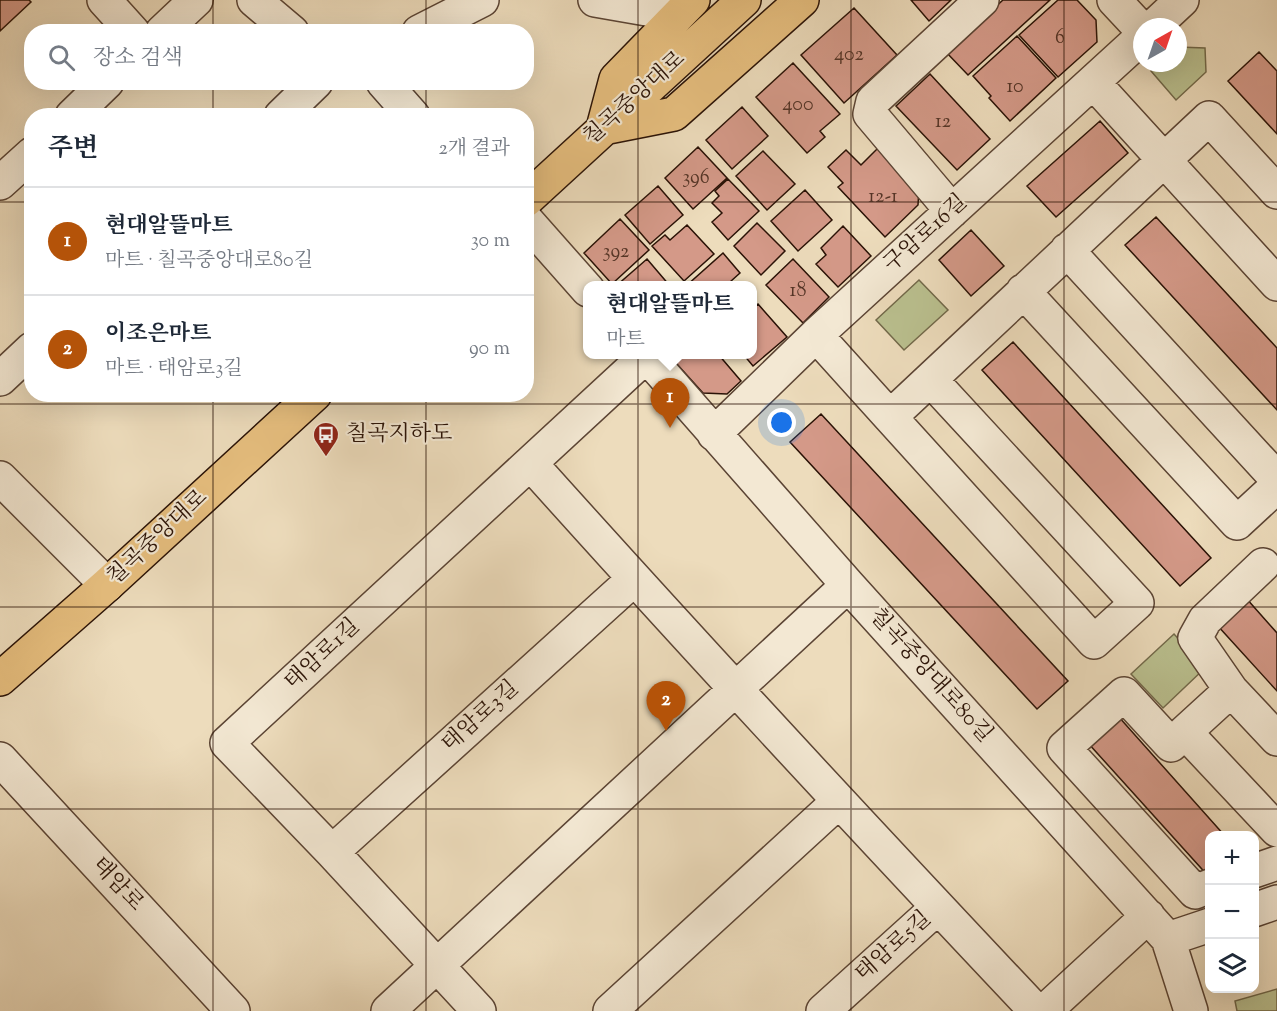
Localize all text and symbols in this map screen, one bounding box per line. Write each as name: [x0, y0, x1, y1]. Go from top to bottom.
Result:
north arrow: [1133, 18, 1187, 72]
search box: [24, 24, 534, 90]
house number: 6: [1055, 24, 1065, 53]
icon: search: [45, 41, 78, 74]
house number: 402: [834, 41, 864, 70]
text: 장소 검색: [93, 43, 183, 75]
street label: 칠곡중앙대로: [577, 44, 693, 154]
house number: 10: [1006, 73, 1024, 102]
house number: 400: [782, 91, 814, 120]
house number: 12: [935, 108, 951, 137]
text: 주변: [48, 131, 98, 168]
text: 2개 결과: [438, 135, 510, 164]
house number: 396: [682, 164, 710, 193]
house number: 12-1: [868, 183, 898, 212]
street label: 구암로16길: [877, 188, 975, 280]
text: 현대알뜰마트: [105, 211, 233, 243]
text: 1: [64, 227, 71, 256]
text: 30 m: [471, 227, 510, 256]
house number: 392: [603, 238, 629, 267]
text: 마트 · 칠곡중앙대로80길: [105, 247, 313, 276]
house number: 18: [790, 277, 806, 306]
popup: [583, 281, 757, 359]
text: 현대알뜰마트: [606, 290, 734, 322]
text: 이조은마트: [105, 319, 211, 351]
text: 마트: [606, 326, 645, 355]
text: 2: [63, 335, 72, 364]
text: 90 m: [469, 335, 510, 364]
text: 마트 · 태암로3길: [105, 355, 243, 384]
pin: 1: [650, 378, 690, 428]
your location: [767, 408, 796, 437]
place label: 칠곡지하도: [346, 419, 452, 451]
bus stop icon: 칠곡지하도: [311, 420, 341, 458]
street label: 칠곡중앙대로: [100, 483, 216, 593]
street label: 칠곡중앙대로80길: [861, 602, 999, 750]
street label: 태암로1길: [278, 612, 368, 698]
street label: 태암로3길: [435, 674, 527, 760]
pin: 2: [646, 682, 686, 731]
map controls: [1205, 831, 1259, 993]
button: +: [1205, 831, 1259, 885]
street label: 태암로: [84, 851, 150, 919]
button: −: [1205, 885, 1259, 939]
street label: 태암로5길: [849, 904, 939, 990]
button: layers: [1205, 939, 1259, 993]

